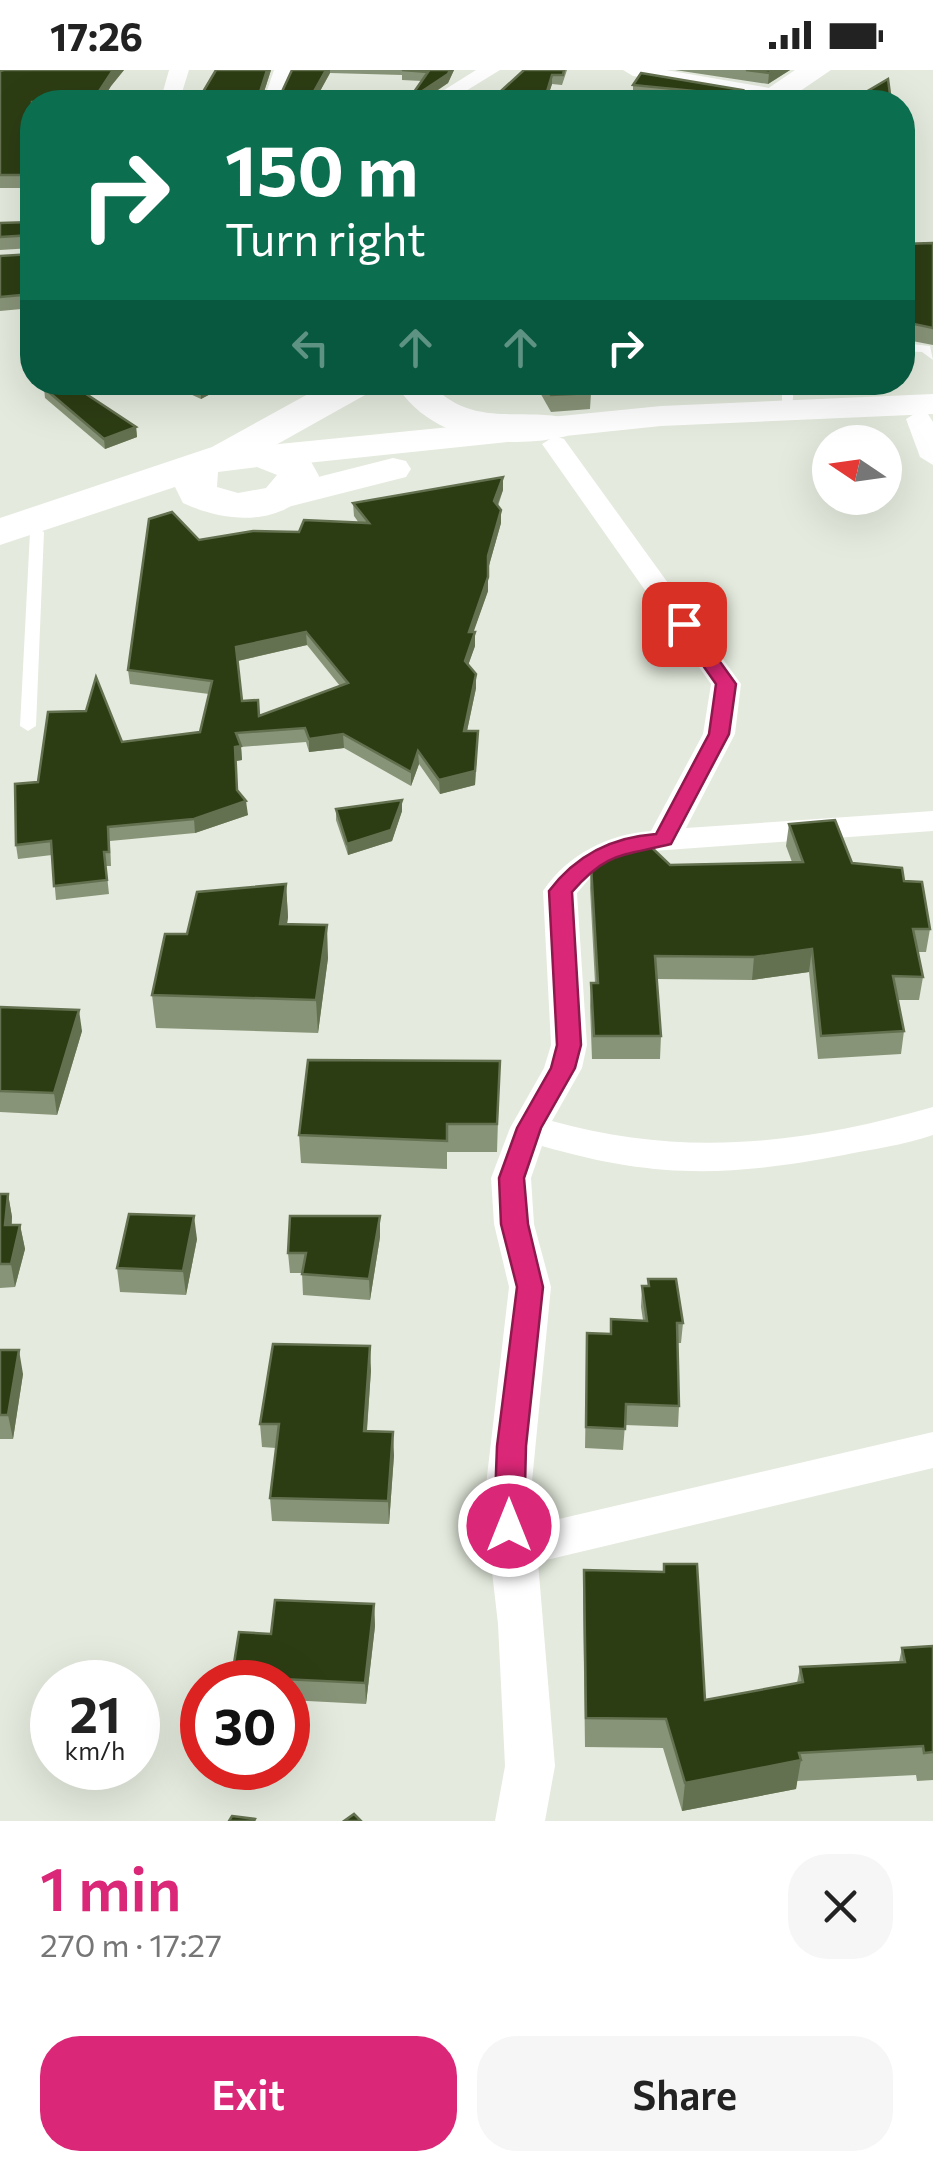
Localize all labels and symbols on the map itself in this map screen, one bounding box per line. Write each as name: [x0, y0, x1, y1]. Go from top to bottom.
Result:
north arrow: [812, 425, 902, 515]
pin: [642, 582, 727, 667]
position arrow: [457, 1474, 561, 1578]
speed limit sign: 30: [180, 1660, 310, 1790]

